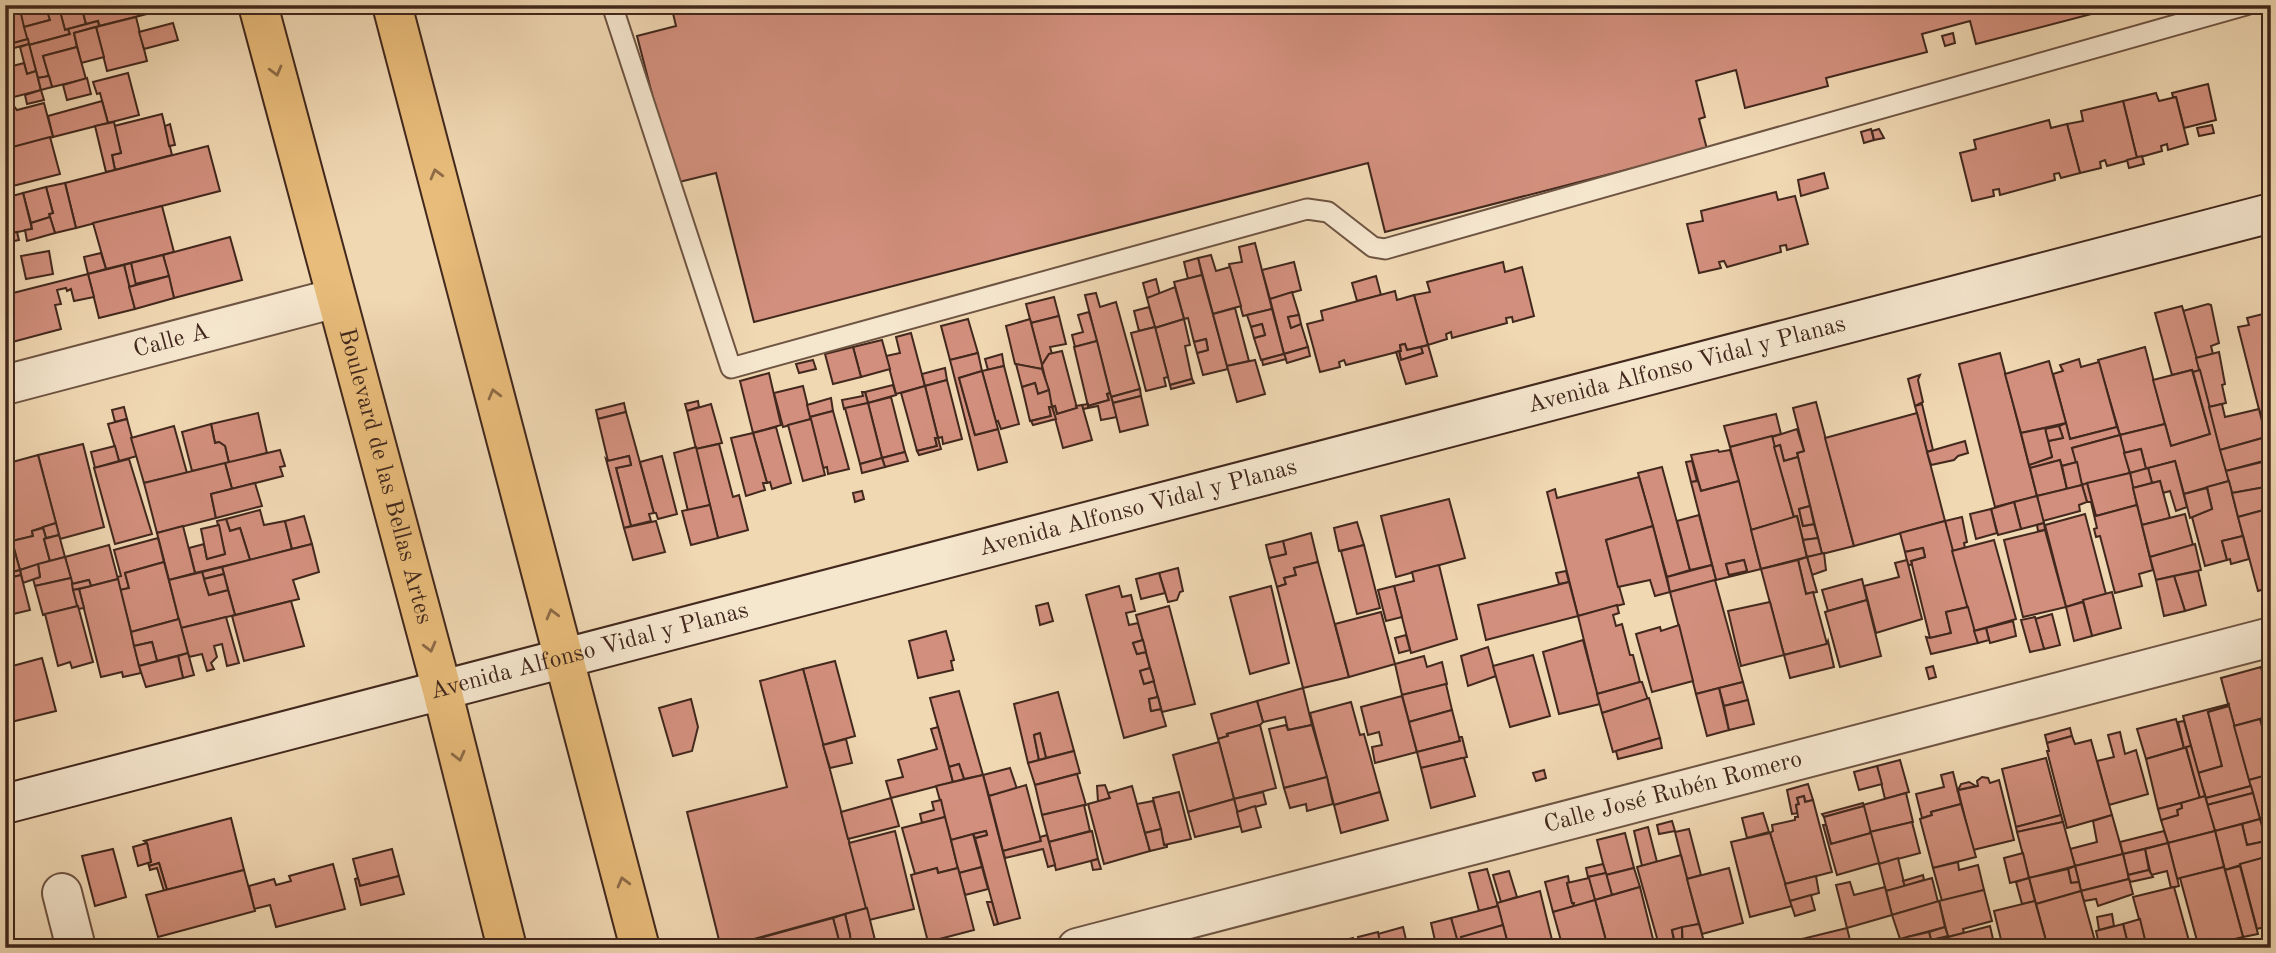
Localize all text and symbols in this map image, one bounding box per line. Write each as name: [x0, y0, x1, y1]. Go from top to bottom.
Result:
one-way arrow: [268, 65, 282, 77]
one-way arrow: [430, 168, 444, 180]
street label: Avenida Alfonso Vidal y Planas: [1525, 312, 1848, 418]
street label: Calle A: [131, 320, 212, 363]
street label: Boulevard de las Bellas Artes: [333, 326, 436, 627]
one-way arrow: [488, 388, 502, 400]
street label: Avenida Alfonso Vidal y Planas: [977, 456, 1300, 561]
street label: Avenida Alfonso Vidal y Planas: [428, 599, 751, 705]
one-way arrow: [546, 609, 560, 621]
one-way arrow: [422, 641, 436, 653]
street label: Calle José Rubén Romero: [1541, 748, 1805, 838]
one-way arrow: [451, 750, 465, 762]
one-way arrow: [616, 876, 631, 888]

